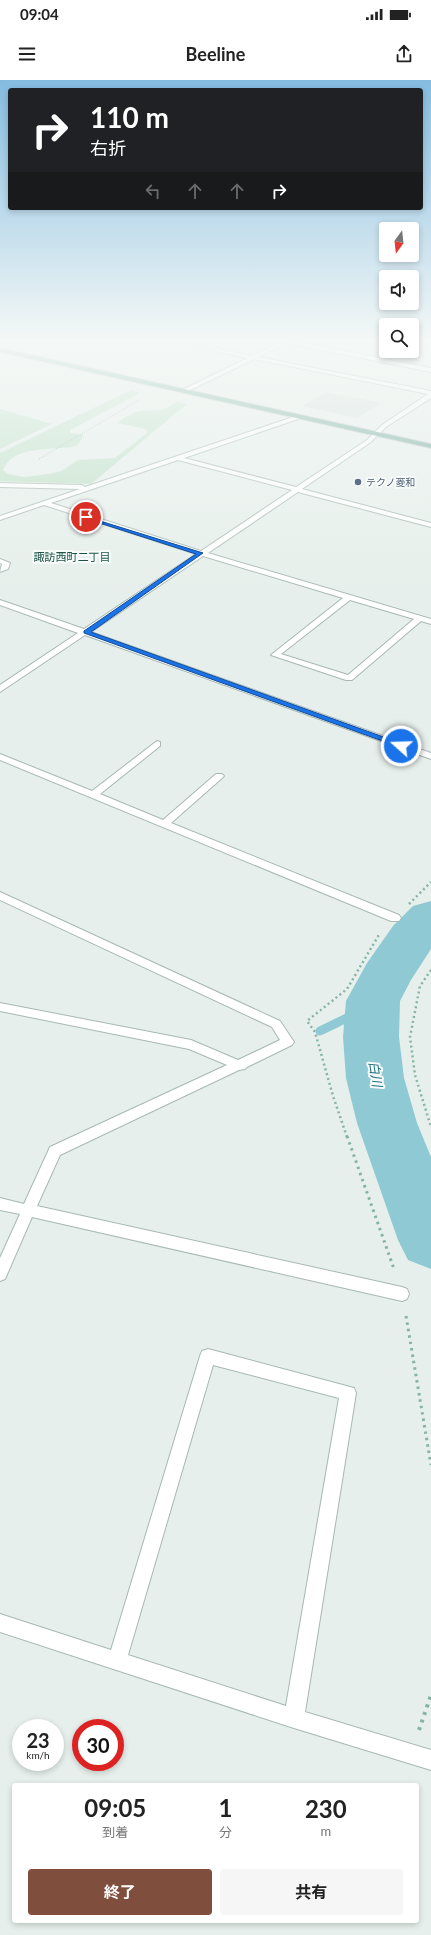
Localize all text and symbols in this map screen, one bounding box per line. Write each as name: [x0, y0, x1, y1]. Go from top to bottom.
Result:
text: 09:04: [20, 5, 59, 23]
icon: menu: [16, 43, 38, 65]
text: Beeline: [186, 43, 245, 65]
icon: share: [393, 43, 415, 65]
text: 110 m: [90, 100, 169, 134]
icon: right: [24, 104, 76, 156]
text: 右折: [90, 137, 126, 159]
icon: left: [142, 180, 164, 202]
icon: ahead: [184, 180, 206, 202]
icon: ahead: [226, 180, 248, 202]
icon: right: [268, 180, 290, 202]
north arrow: [379, 222, 419, 262]
map controls: [379, 222, 419, 358]
button: sound: [379, 270, 419, 310]
button: search: [379, 318, 419, 358]
place label: テクノ菱和: [366, 476, 415, 488]
marker: テクノ菱和: [353, 477, 363, 487]
pin: [69, 500, 103, 534]
icon: arrive: [75, 506, 97, 528]
district label: 諏訪西町二丁目: [34, 550, 111, 563]
position arrow: [380, 725, 422, 767]
water label: 白川: [366, 1060, 386, 1090]
speed limit sign: 30: [72, 1719, 124, 1771]
text: 23: [26, 1728, 50, 1752]
text: km/h: [26, 1749, 50, 1761]
text: 09:05: [84, 1793, 146, 1822]
text: 1: [219, 1793, 233, 1822]
text: 230: [305, 1794, 347, 1823]
text: m: [320, 1823, 331, 1839]
text: 到着: [102, 1824, 128, 1840]
text: 分: [219, 1824, 232, 1840]
button: 終了: [28, 1869, 212, 1915]
button: 共有: [220, 1869, 403, 1915]

